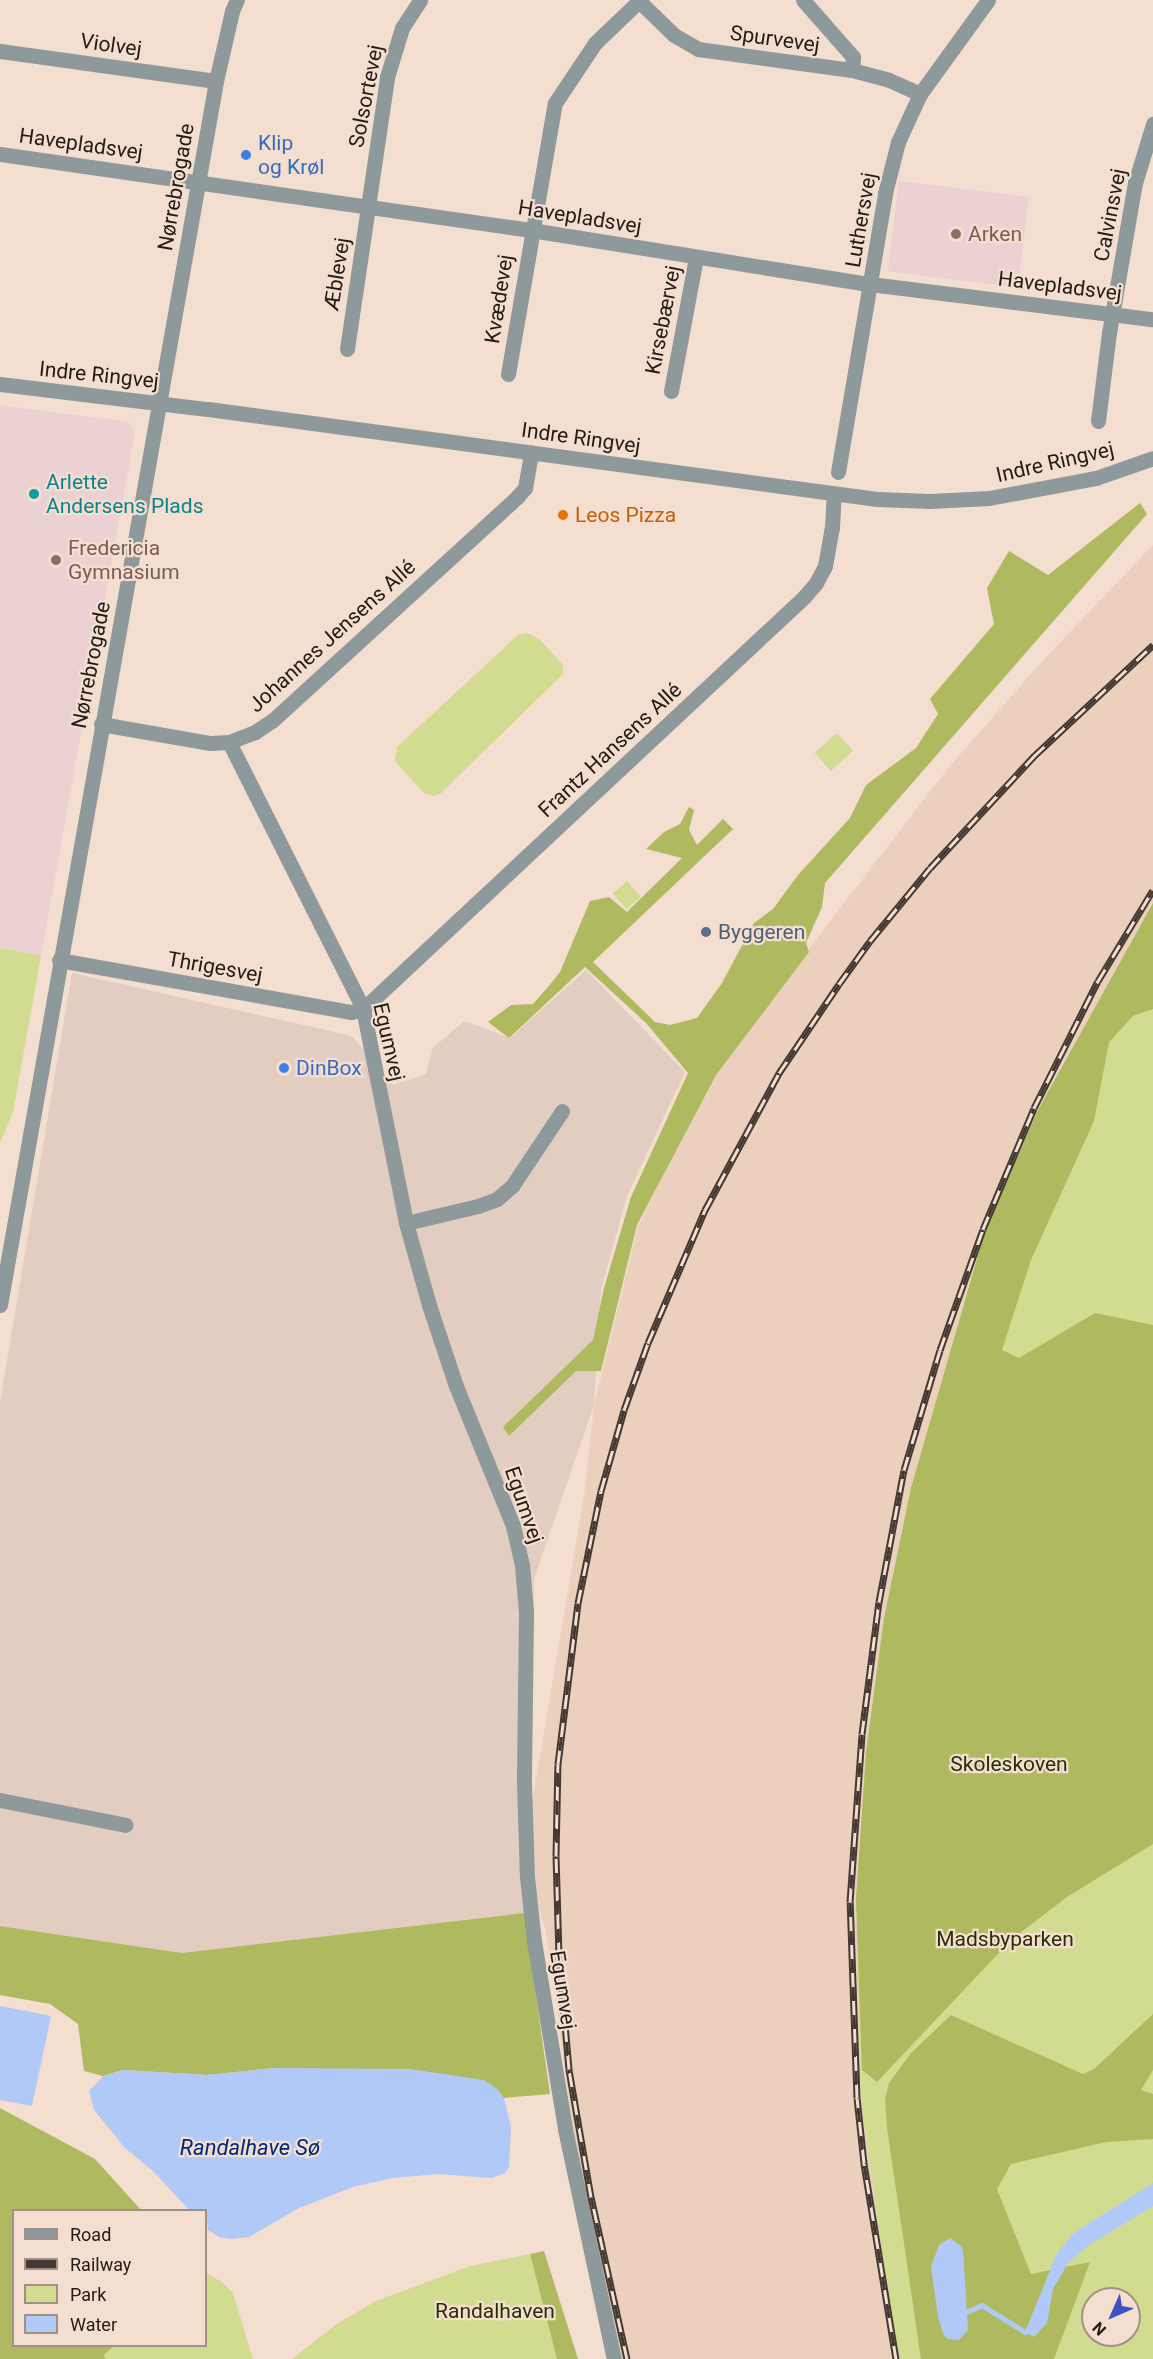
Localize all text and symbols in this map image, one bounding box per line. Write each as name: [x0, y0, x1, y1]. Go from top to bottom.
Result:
street label: Spurvevej: [728, 20, 822, 58]
street label: Violvej: [79, 28, 143, 62]
street label: Solsortevej: [344, 43, 388, 149]
street label: Nørrebrogade: [152, 121, 200, 253]
street label: Havepladsvej: [18, 123, 144, 165]
place label: Klip og Krøl: [258, 130, 324, 180]
marker: Klip og Krøl: [239, 148, 253, 162]
street label: Calvinsvej: [1089, 166, 1131, 264]
street label: Luthersvej: [840, 170, 882, 270]
street label: Havepladsvej: [516, 195, 644, 239]
place label: Arken: [968, 221, 1022, 247]
marker: Arken: [949, 227, 963, 241]
street label: Æblevej: [319, 236, 355, 312]
street label: Kvædevej: [480, 253, 518, 345]
street label: Kirsebærvej: [640, 263, 686, 377]
street label: Havepladsvej: [997, 266, 1123, 306]
street label: Indre Ringvej: [38, 356, 160, 394]
street label: Indre Ringvej: [520, 417, 642, 459]
street label: Indre Ringvej: [994, 436, 1116, 488]
place label: Arlette Andersens Plads: [46, 469, 203, 519]
marker: Arlette Andersens Plads: [27, 487, 41, 501]
place label: Leos Pizza: [575, 502, 676, 528]
marker: Leos Pizza: [556, 508, 570, 522]
place label: Fredericia Gymnasium: [68, 535, 180, 585]
marker: Fredericia Gymnasium: [49, 553, 63, 567]
street label: Johannes Jensens Allé: [243, 554, 421, 718]
street label: Nørrebrogade: [66, 599, 116, 731]
street label: Frantz Hansens Allé: [533, 677, 687, 823]
place label: Byggeren: [718, 919, 805, 945]
marker: Byggeren: [699, 925, 713, 939]
street label: Thrigesvej: [165, 946, 265, 988]
street label: Egumvej: [368, 1000, 410, 1084]
place label: DinBox: [296, 1055, 362, 1081]
marker: DinBox: [277, 1061, 291, 1075]
street label: Egumvej: [499, 1463, 549, 1547]
park label: Skoleskoven: [950, 1751, 1068, 1777]
park label: Madsbyparken: [936, 1926, 1074, 1952]
street label: Egumvej: [544, 1949, 582, 2031]
water label: Randalhave Sø: [180, 2135, 320, 2161]
legend: [12, 2209, 207, 2347]
text: Road: [70, 2224, 111, 2245]
text: Railway: [70, 2254, 131, 2275]
text: Park: [70, 2284, 106, 2305]
north arrow: [1081, 2287, 1141, 2347]
park label: Randalhaven: [435, 2298, 555, 2324]
text: Water: [70, 2314, 117, 2335]
text: N: [1089, 2318, 1110, 2339]

